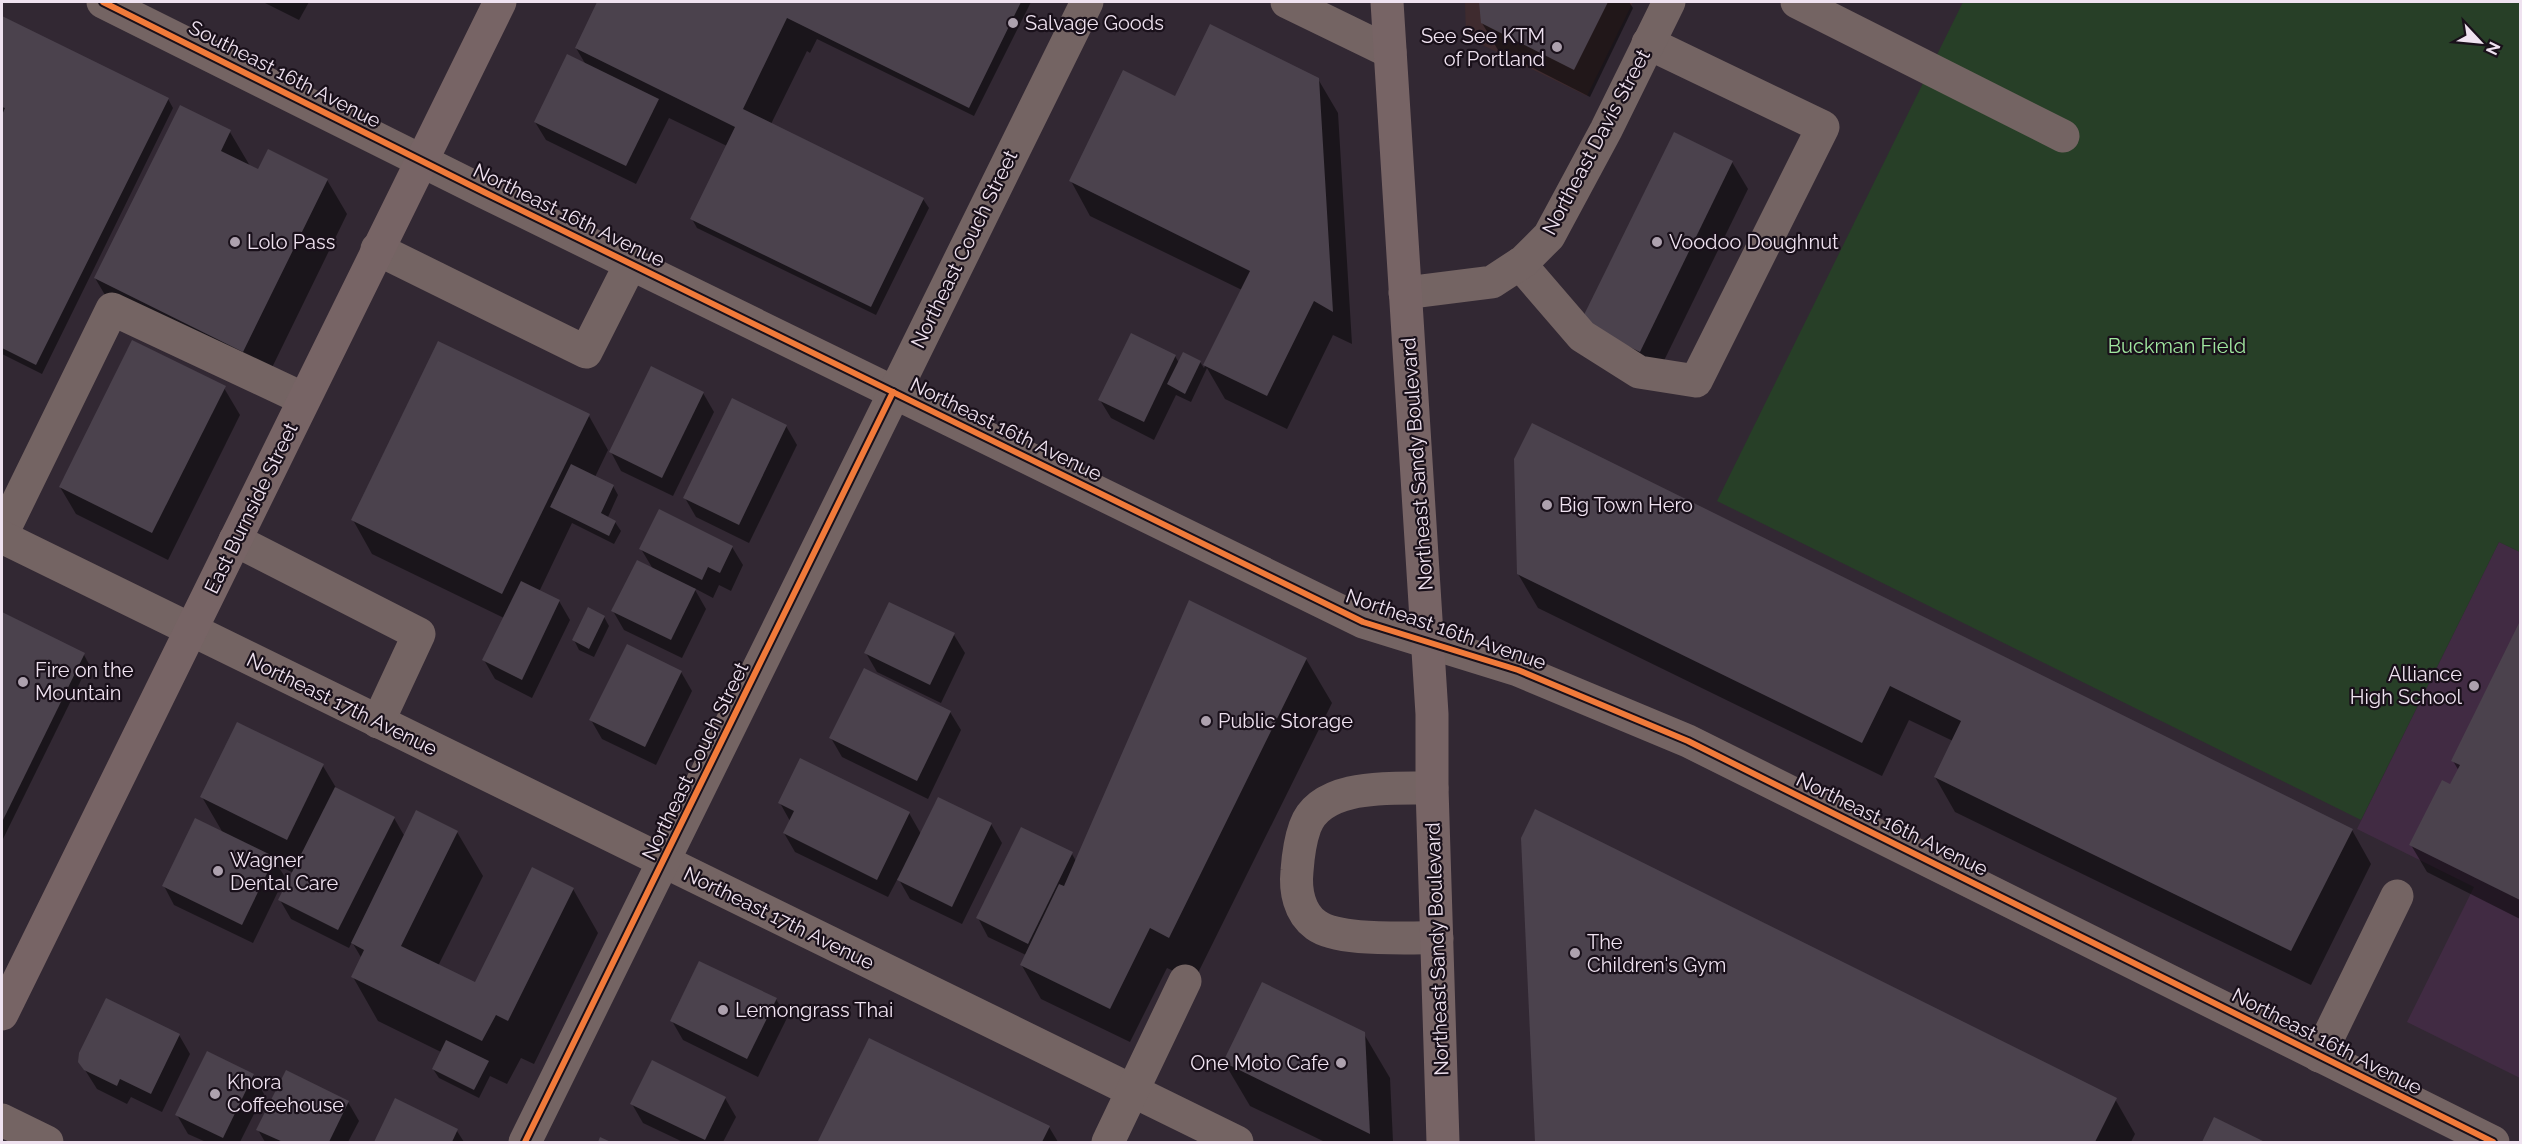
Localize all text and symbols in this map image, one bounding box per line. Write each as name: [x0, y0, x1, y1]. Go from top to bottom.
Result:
place label: Salvage Goods: [1025, 11, 1164, 35]
north arrow: [2450, 12, 2510, 72]
street label: Southeast 16th Avenue: [185, 15, 385, 133]
marker: Salvage Goods: [1006, 16, 1020, 30]
place label: See See KTM of Portland: [1421, 24, 1545, 71]
text: N: [2482, 39, 2504, 58]
marker: See See KTM of Portland: [1550, 40, 1564, 54]
street label: Northeast Davis Street: [1537, 45, 1655, 239]
street label: Northeast Couch Street: [906, 146, 1023, 352]
street label: Northeast 16th Avenue: [469, 158, 669, 272]
place label: Lolo Pass: [247, 230, 335, 254]
place label: Voodoo Doughnut: [1669, 230, 1839, 254]
marker: Lolo Pass: [228, 235, 242, 249]
marker: Voodoo Doughnut: [1650, 235, 1664, 249]
park label: Buckman Field: [2108, 334, 2246, 358]
street label: Northeast Sandy Boulevard: [1396, 337, 1438, 591]
street label: Northeast 16th Avenue: [906, 372, 1106, 486]
street label: East Burnside Street: [199, 418, 303, 597]
place label: Big Town Hero: [1559, 493, 1693, 517]
marker: Big Town Hero: [1540, 498, 1554, 512]
street label: Northeast 16th Avenue: [1343, 583, 1550, 675]
street label: Northeast 17th Avenue: [243, 647, 441, 761]
place label: Fire on the Mountain: [35, 658, 134, 705]
street label: Northeast Couch Street: [637, 658, 754, 864]
place label: Alliance High School: [2350, 662, 2463, 709]
marker: Fire on the Mountain: [16, 675, 30, 689]
marker: Alliance High School: [2467, 679, 2481, 693]
place label: Public Storage: [1218, 709, 1353, 733]
marker: Public Storage: [1199, 714, 1213, 728]
street label: Northeast 16th Avenue: [1792, 767, 1992, 881]
street label: Northeast Sandy Boulevard: [1421, 822, 1453, 1076]
place label: Wagner Dental Care: [230, 848, 338, 895]
street label: Northeast 17th Avenue: [680, 861, 878, 975]
marker: Wagner Dental Care: [211, 864, 225, 878]
place label: The Children's Gym: [1587, 930, 1726, 977]
marker: The Children's Gym: [1568, 946, 1582, 960]
street label: Northeast 16th Avenue: [2228, 983, 2426, 1100]
place label: Lemongrass Thai: [735, 998, 893, 1022]
marker: Lemongrass Thai: [716, 1003, 730, 1017]
place label: One Moto Cafe: [1190, 1051, 1329, 1075]
marker: One Moto Cafe: [1334, 1056, 1348, 1070]
place label: Khora Coffeehouse: [227, 1070, 344, 1117]
marker: Khora Coffeehouse: [208, 1087, 222, 1101]

